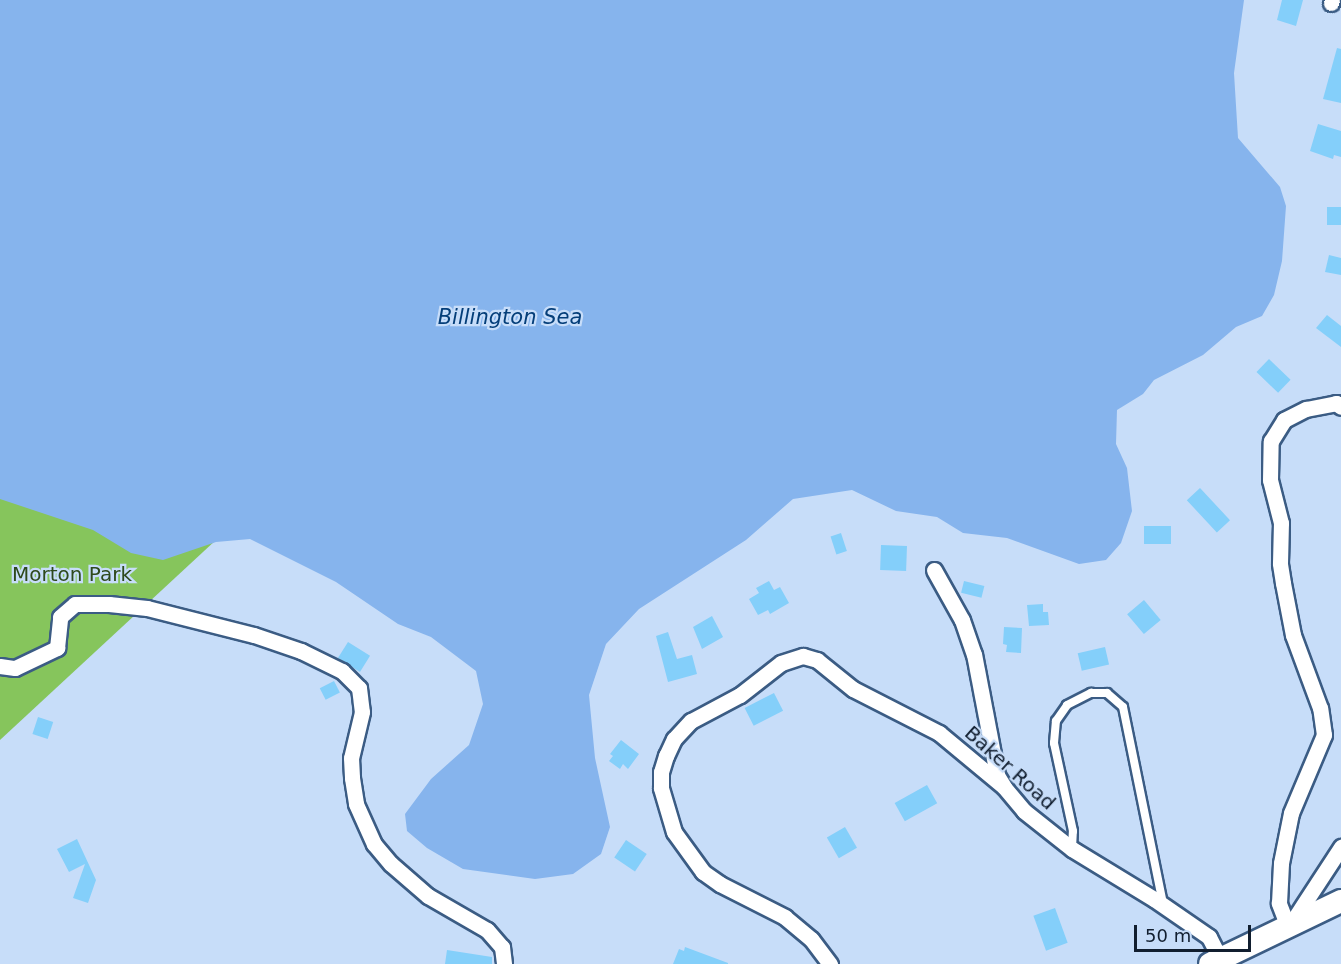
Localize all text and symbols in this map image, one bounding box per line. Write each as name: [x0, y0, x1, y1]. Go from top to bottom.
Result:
water label: Billington Sea: [438, 304, 582, 330]
park label: Morton Park: [12, 562, 132, 586]
street label: Baker Road: [960, 721, 1060, 815]
scale bar: [1137, 913, 1254, 951]
text: 50 m: [1145, 925, 1191, 946]

